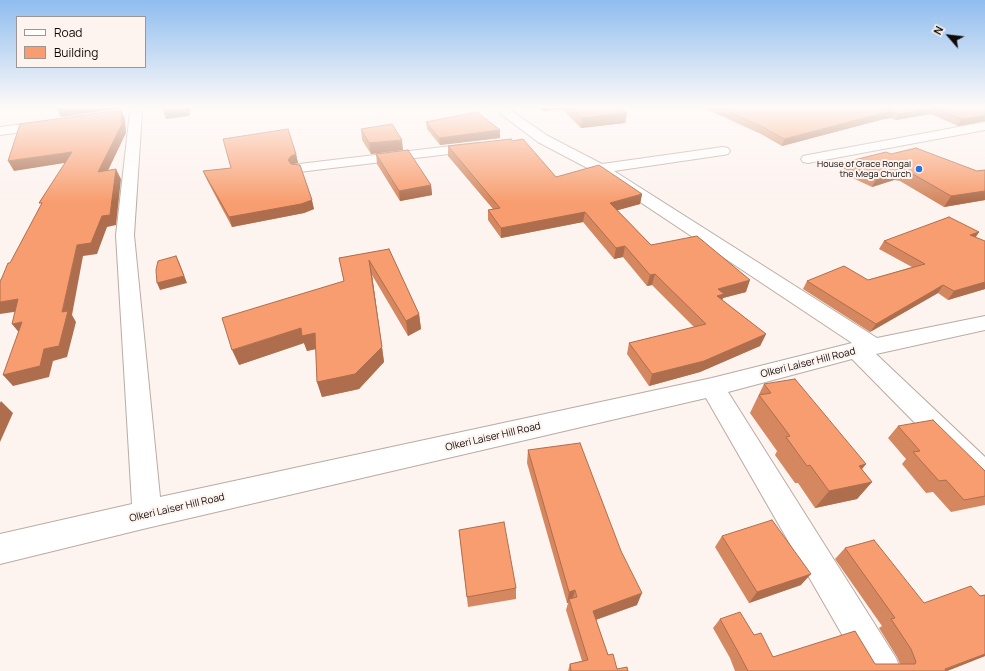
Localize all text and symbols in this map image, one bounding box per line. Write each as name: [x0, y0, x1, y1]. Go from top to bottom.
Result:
legend: [16, 16, 146, 68]
north arrow: [929, 16, 969, 56]
text: N: [929, 23, 946, 37]
text: Road: [54, 24, 82, 41]
text: Building: [54, 44, 98, 61]
place label: House of Grace Rongai the Mega Church: [817, 159, 911, 180]
marker: House of Grace Rongai the Mega Church: [914, 164, 924, 174]
street label: Olkeri Laiser Hill Road: [759, 345, 857, 381]
street label: Olkeri Laiser Hill Road: [444, 420, 542, 454]
street label: Olkeri Laiser Hill Road: [128, 491, 226, 525]

